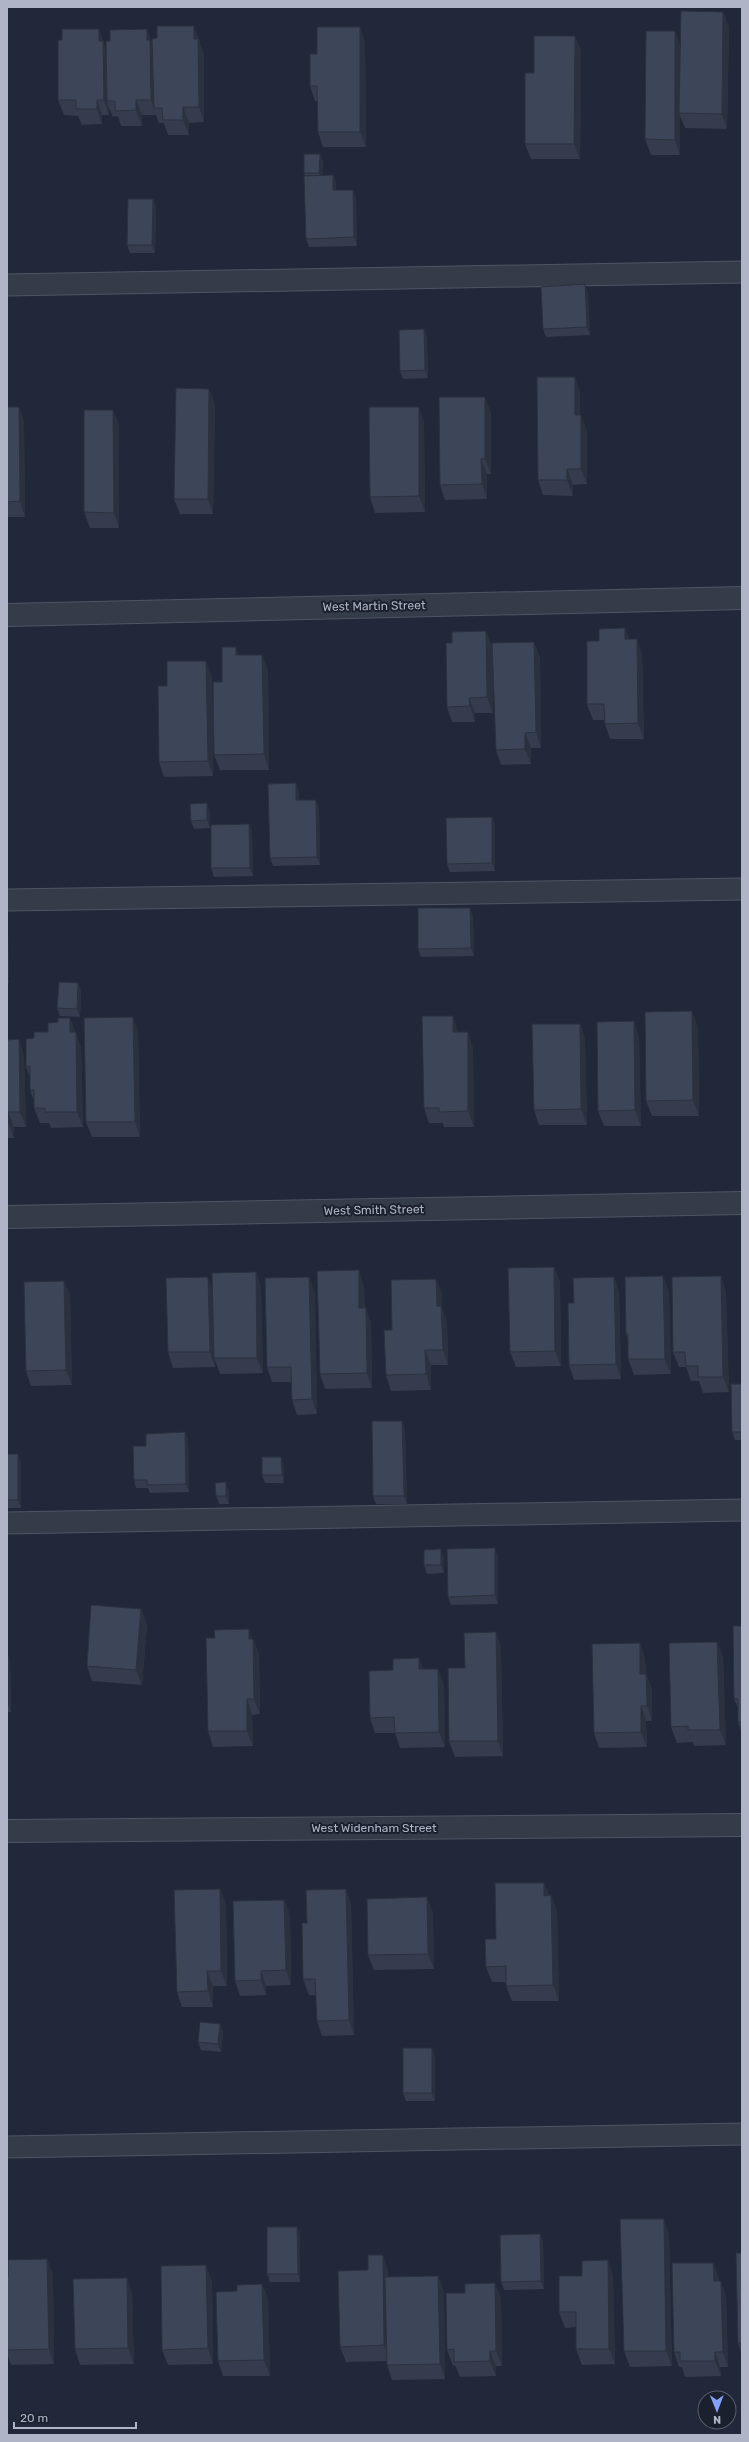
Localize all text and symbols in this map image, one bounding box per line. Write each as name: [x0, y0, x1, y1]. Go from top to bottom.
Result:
street label: West Martin Street: [322, 598, 426, 614]
street label: West Smith Street: [324, 1202, 425, 1218]
street label: West Widenham Street: [311, 1821, 437, 1835]
north arrow: [697, 2390, 737, 2430]
scale bar: [14, 2404, 136, 2430]
text: 20 m: [20, 2411, 48, 2425]
text: N: [713, 2413, 721, 2426]

